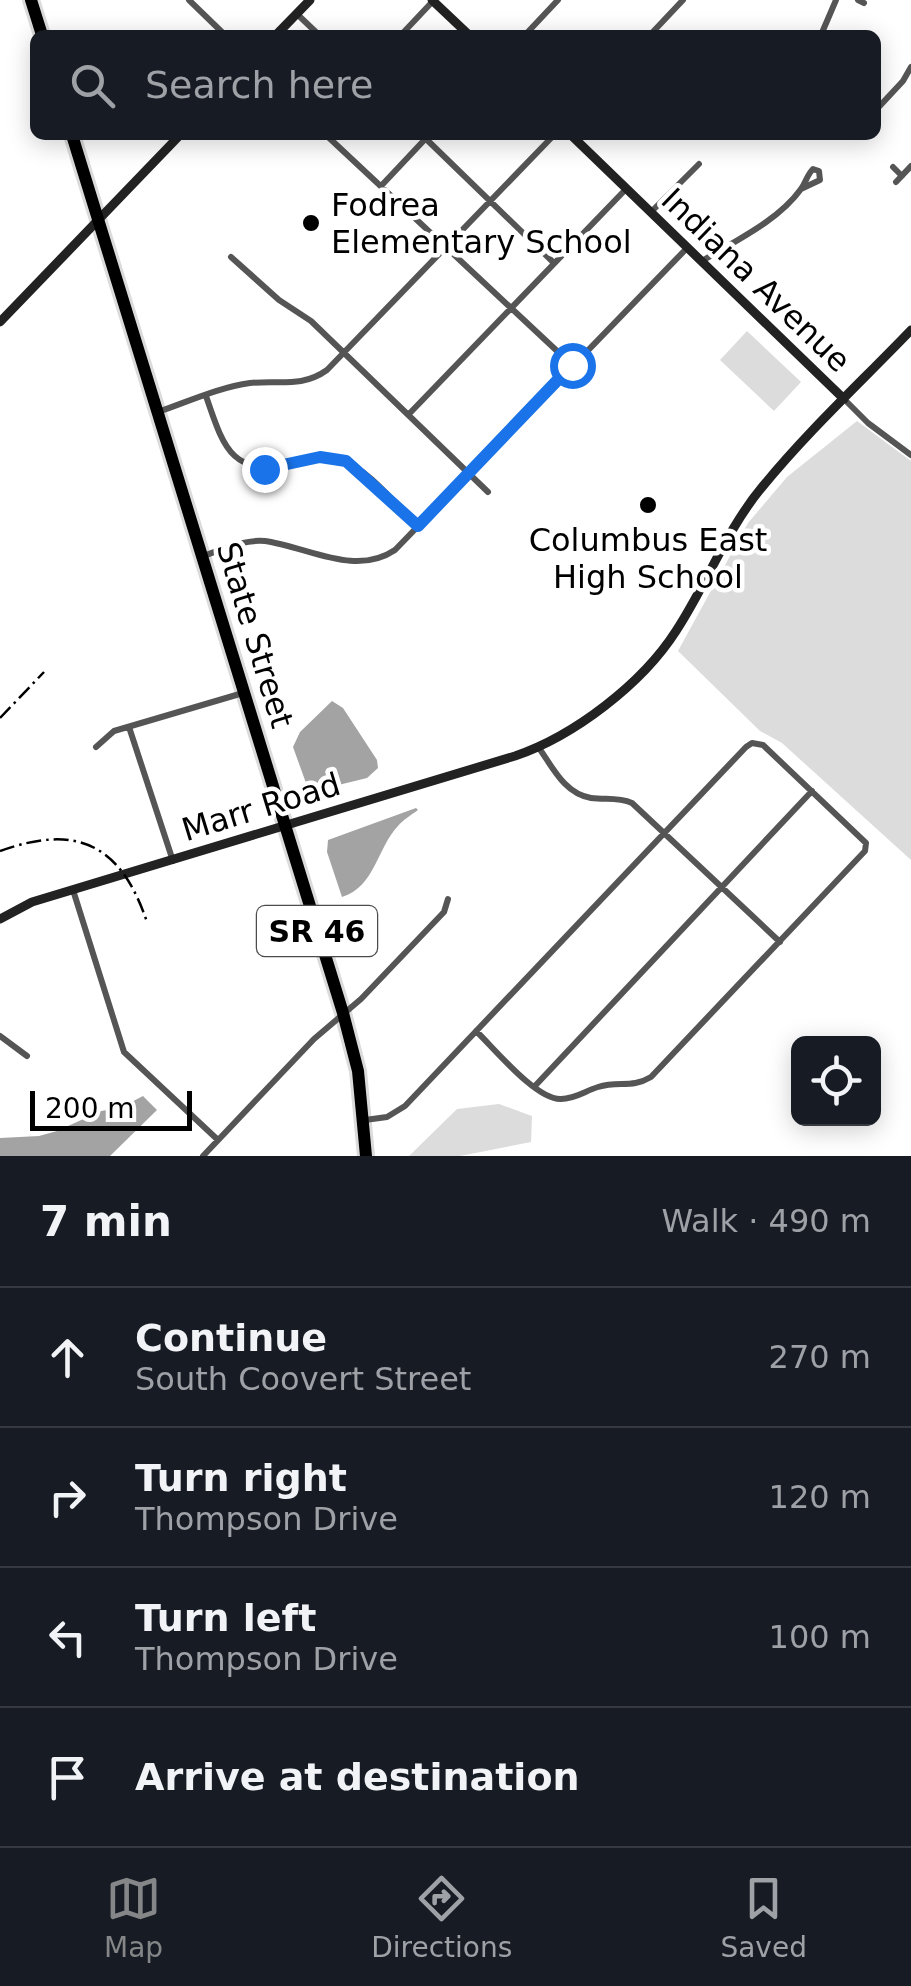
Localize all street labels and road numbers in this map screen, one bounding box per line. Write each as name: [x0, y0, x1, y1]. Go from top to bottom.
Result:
street label: Indiana Avenue: [654, 180, 858, 380]
street label: State Street: [209, 538, 301, 732]
street label: Marr Road: [177, 765, 345, 849]
road number: SR 46: [257, 906, 377, 956]

